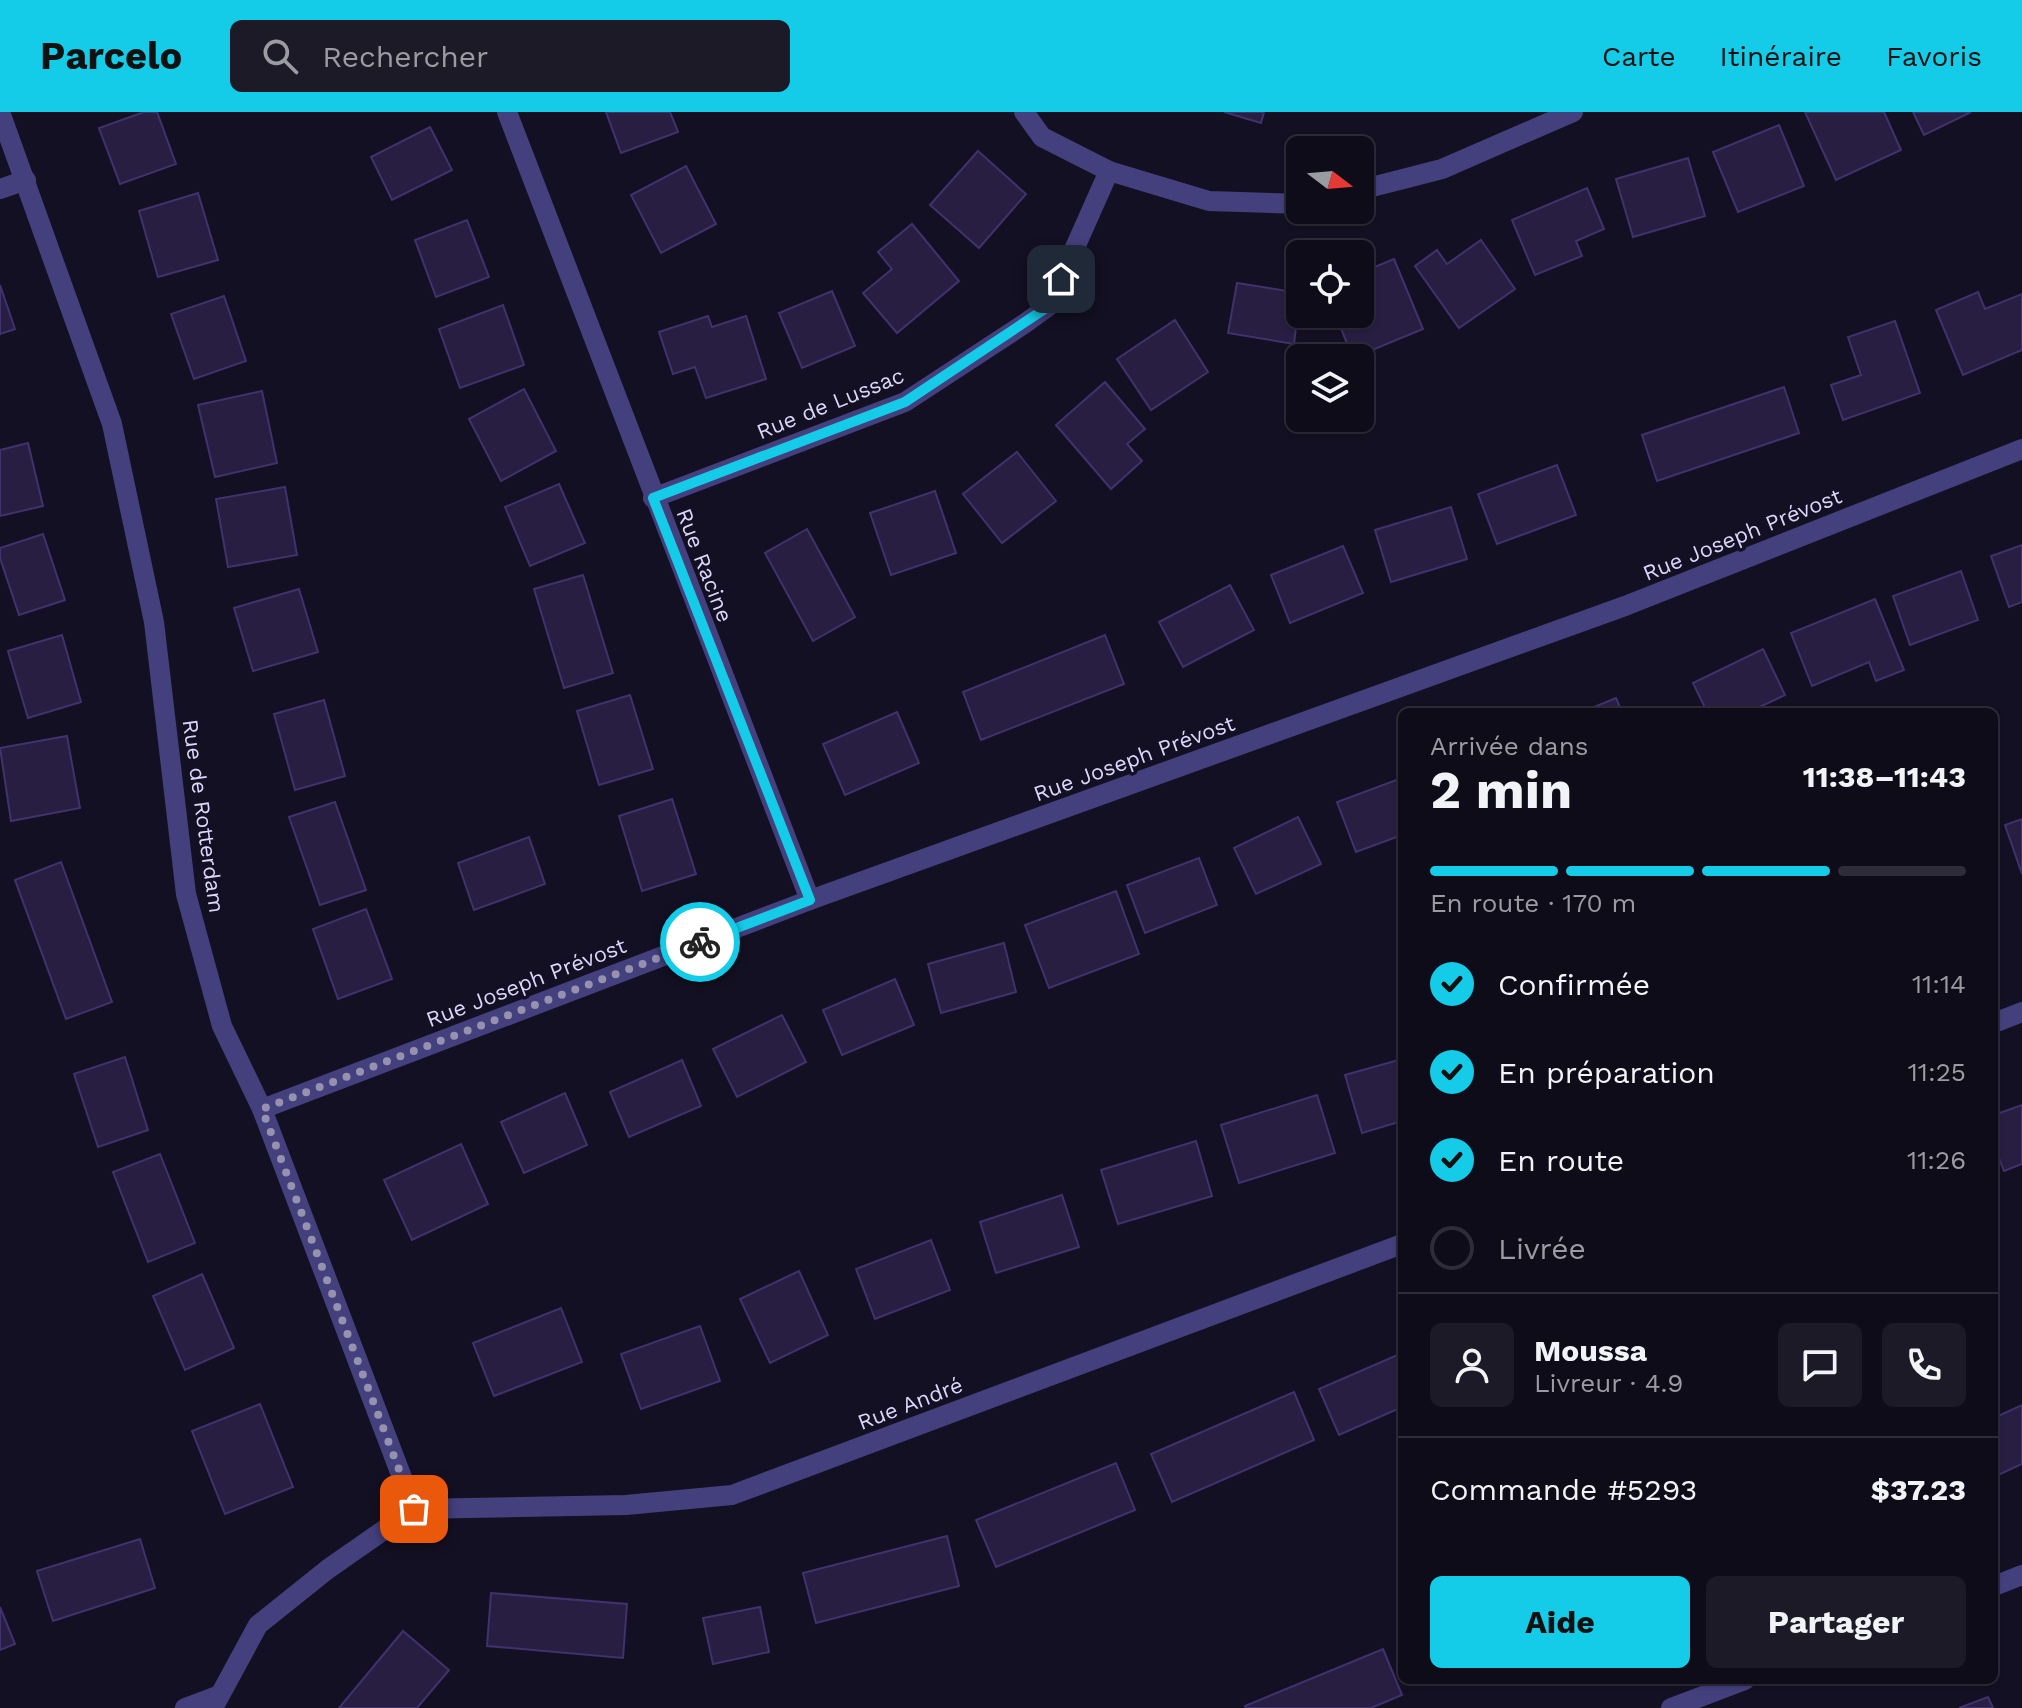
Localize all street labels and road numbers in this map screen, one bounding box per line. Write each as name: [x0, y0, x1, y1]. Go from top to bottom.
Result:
street label: Rue de Lussac: [753, 363, 907, 444]
street label: Rue Joseph Prévost: [1639, 483, 1845, 586]
street label: Rue Racine: [671, 505, 738, 626]
street label: Rue Joseph Prévost: [1030, 710, 1238, 807]
street label: Rue de Rotterdam: [178, 718, 229, 914]
street label: Rue Joseph Prévost: [423, 933, 630, 1032]
street label: Rue André: [854, 1372, 966, 1435]

